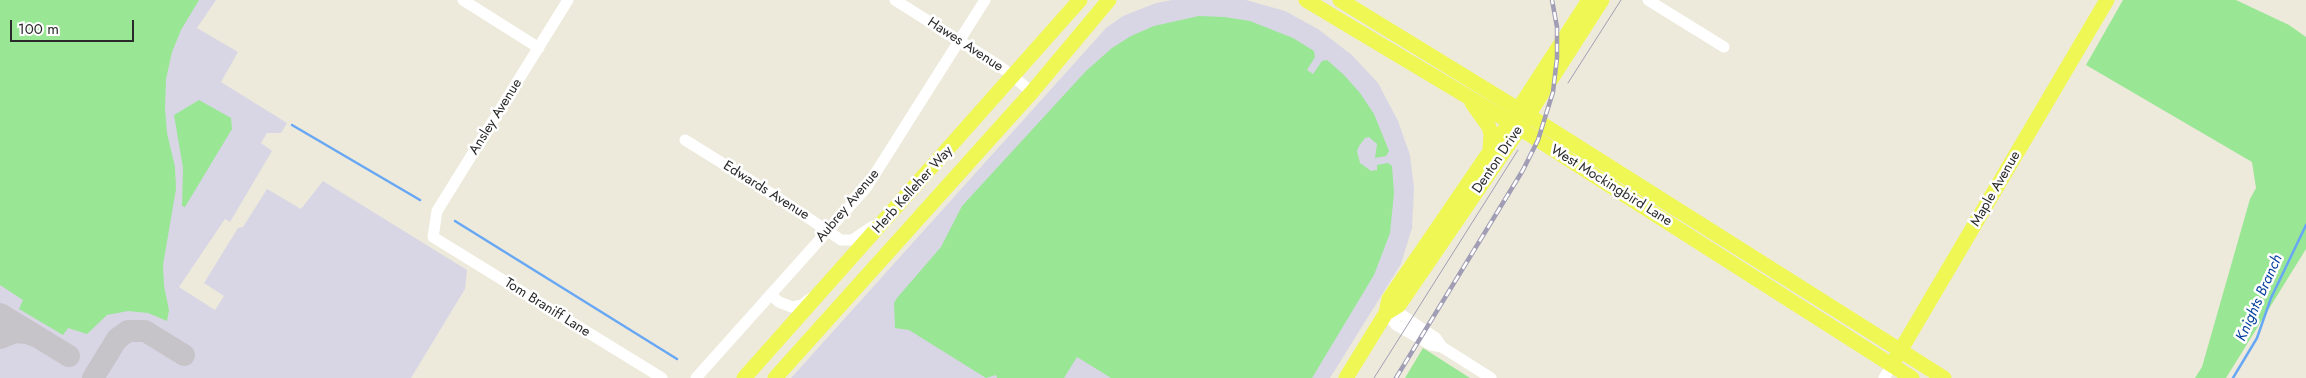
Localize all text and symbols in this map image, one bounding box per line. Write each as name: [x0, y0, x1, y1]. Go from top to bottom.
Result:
scale bar: [12, 10, 136, 42]
street label: Hawes Avenue: [924, 14, 1006, 76]
text: 100 m: [18, 18, 59, 40]
street label: Ansley Avenue: [466, 76, 526, 158]
street label: Denton Drive: [1469, 123, 1527, 197]
street label: West Mockingbird Lane: [1547, 142, 1675, 230]
street label: Herb Kelleher Way: [869, 143, 957, 237]
street label: Maple Avenue: [1968, 148, 2024, 230]
street label: Edwards Avenue: [720, 158, 812, 224]
street label: Aubrey Avenue: [813, 166, 883, 246]
water label: Knights Branch: [2233, 252, 2287, 344]
street label: Tom Braniff Lane: [501, 275, 593, 341]

